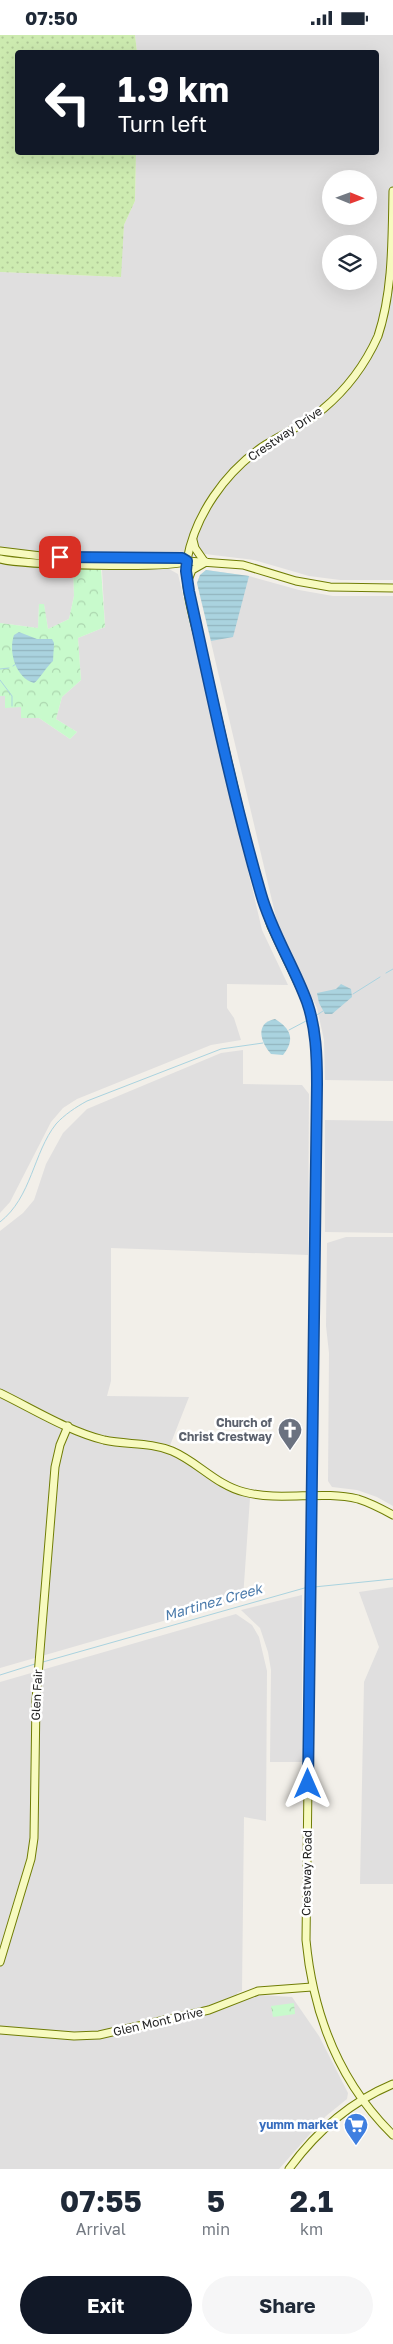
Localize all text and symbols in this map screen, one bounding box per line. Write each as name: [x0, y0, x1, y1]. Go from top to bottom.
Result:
text: 07:50: [25, 6, 78, 29]
text: 1.9 km: [118, 68, 229, 110]
icon: left: [35, 70, 100, 135]
text: Turn left: [118, 110, 207, 137]
north arrow: [322, 170, 378, 225]
map controls: [322, 170, 377, 290]
button: layers: [322, 235, 377, 290]
street label: Crestway Drive: [245, 403, 325, 464]
pin: [39, 536, 81, 578]
icon: arrive: [46, 543, 74, 571]
place label: Church of Christ Crestway: [178, 1415, 273, 1444]
church icon: Church of Christ Crestway: [277, 1417, 303, 1451]
water label: Martinez Creek: [162, 1579, 266, 1624]
street label: Glen Fair: [28, 1669, 45, 1721]
position arrow: [281, 1757, 333, 1809]
street label: Crestway Road: [298, 1830, 315, 1916]
street label: Glen Mont Drive: [111, 2004, 204, 2039]
supermarket icon: yumm market: [343, 2112, 369, 2146]
place label: yumm market: [259, 2117, 338, 2132]
text: 07:55: [60, 2183, 142, 2219]
text: 5: [207, 2183, 225, 2219]
text: 2.1: [290, 2183, 333, 2219]
text: Arrival: [76, 2219, 126, 2239]
text: min: [202, 2219, 230, 2239]
text: km: [300, 2219, 323, 2239]
button: Exit: [20, 2276, 192, 2334]
button: Share: [202, 2276, 373, 2334]

